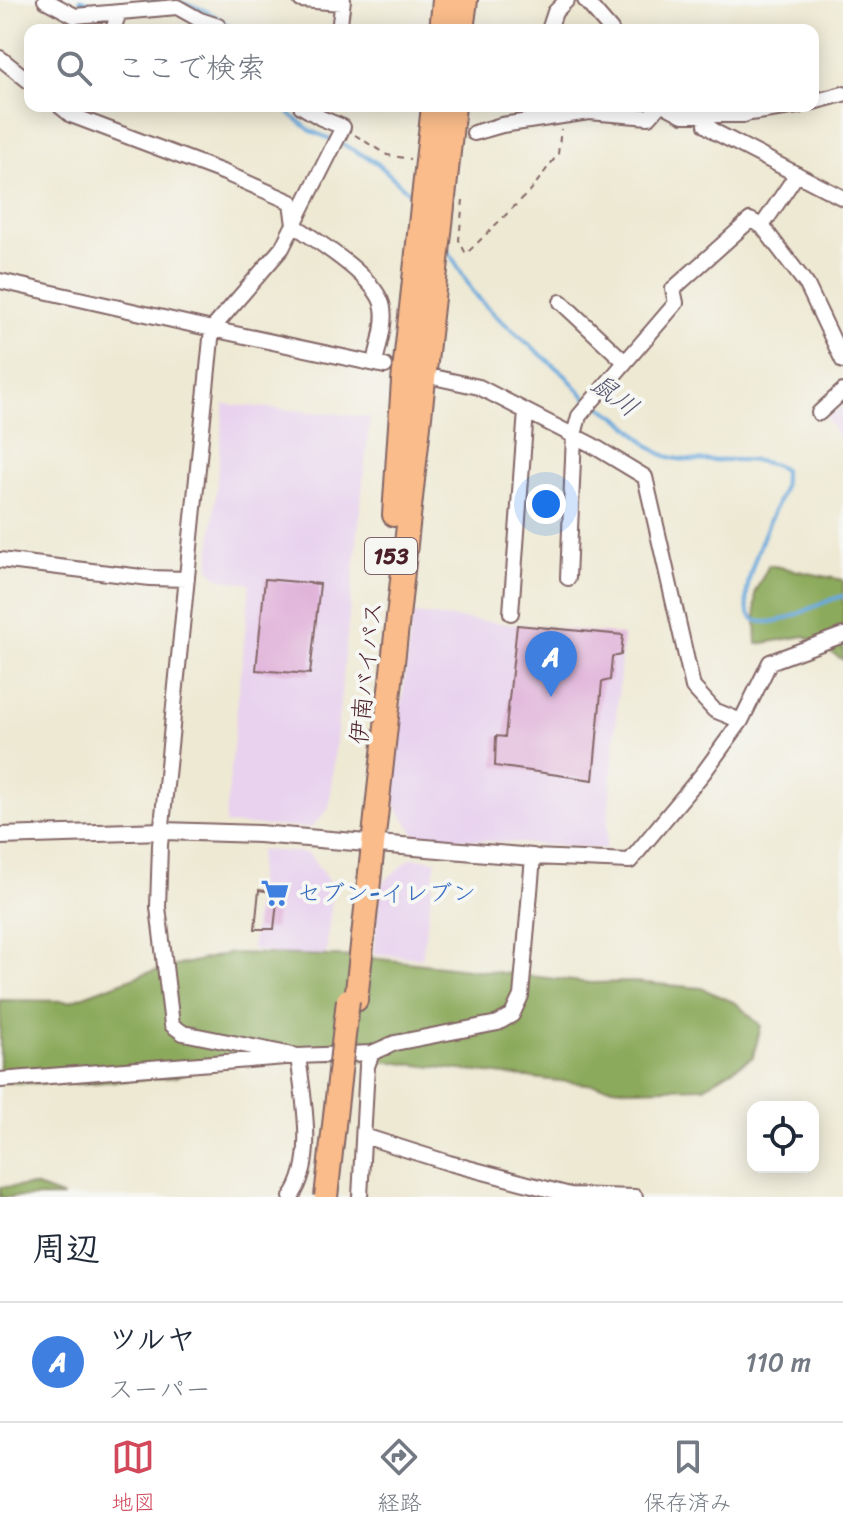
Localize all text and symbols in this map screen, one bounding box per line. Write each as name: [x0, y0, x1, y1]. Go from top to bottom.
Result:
search box: [24, 24, 819, 112]
text: ここで検索: [116, 41, 266, 95]
icon: search: [52, 46, 96, 90]
water label: 鼠川: [580, 361, 650, 429]
your location: [526, 484, 566, 524]
road number: 153: [365, 538, 417, 574]
street label: 伊南バイパス: [338, 599, 394, 747]
pin: A: [525, 631, 577, 697]
place label: セブン-イレブン: [297, 872, 476, 914]
supermarket icon: セブン-イレブン: [260, 878, 290, 908]
map controls: [747, 1101, 819, 1173]
button: locate: [747, 1101, 819, 1173]
text: 周辺: [32, 1219, 100, 1279]
text: ツルヤ: [108, 1312, 196, 1366]
text: A: [49, 1339, 67, 1385]
text: 110 m: [746, 1339, 811, 1385]
text: スーパー: [108, 1366, 211, 1412]
tab: 地図: [111, 1435, 155, 1522]
tab: 経路: [377, 1435, 422, 1522]
tab: 保存済み: [644, 1435, 732, 1522]

